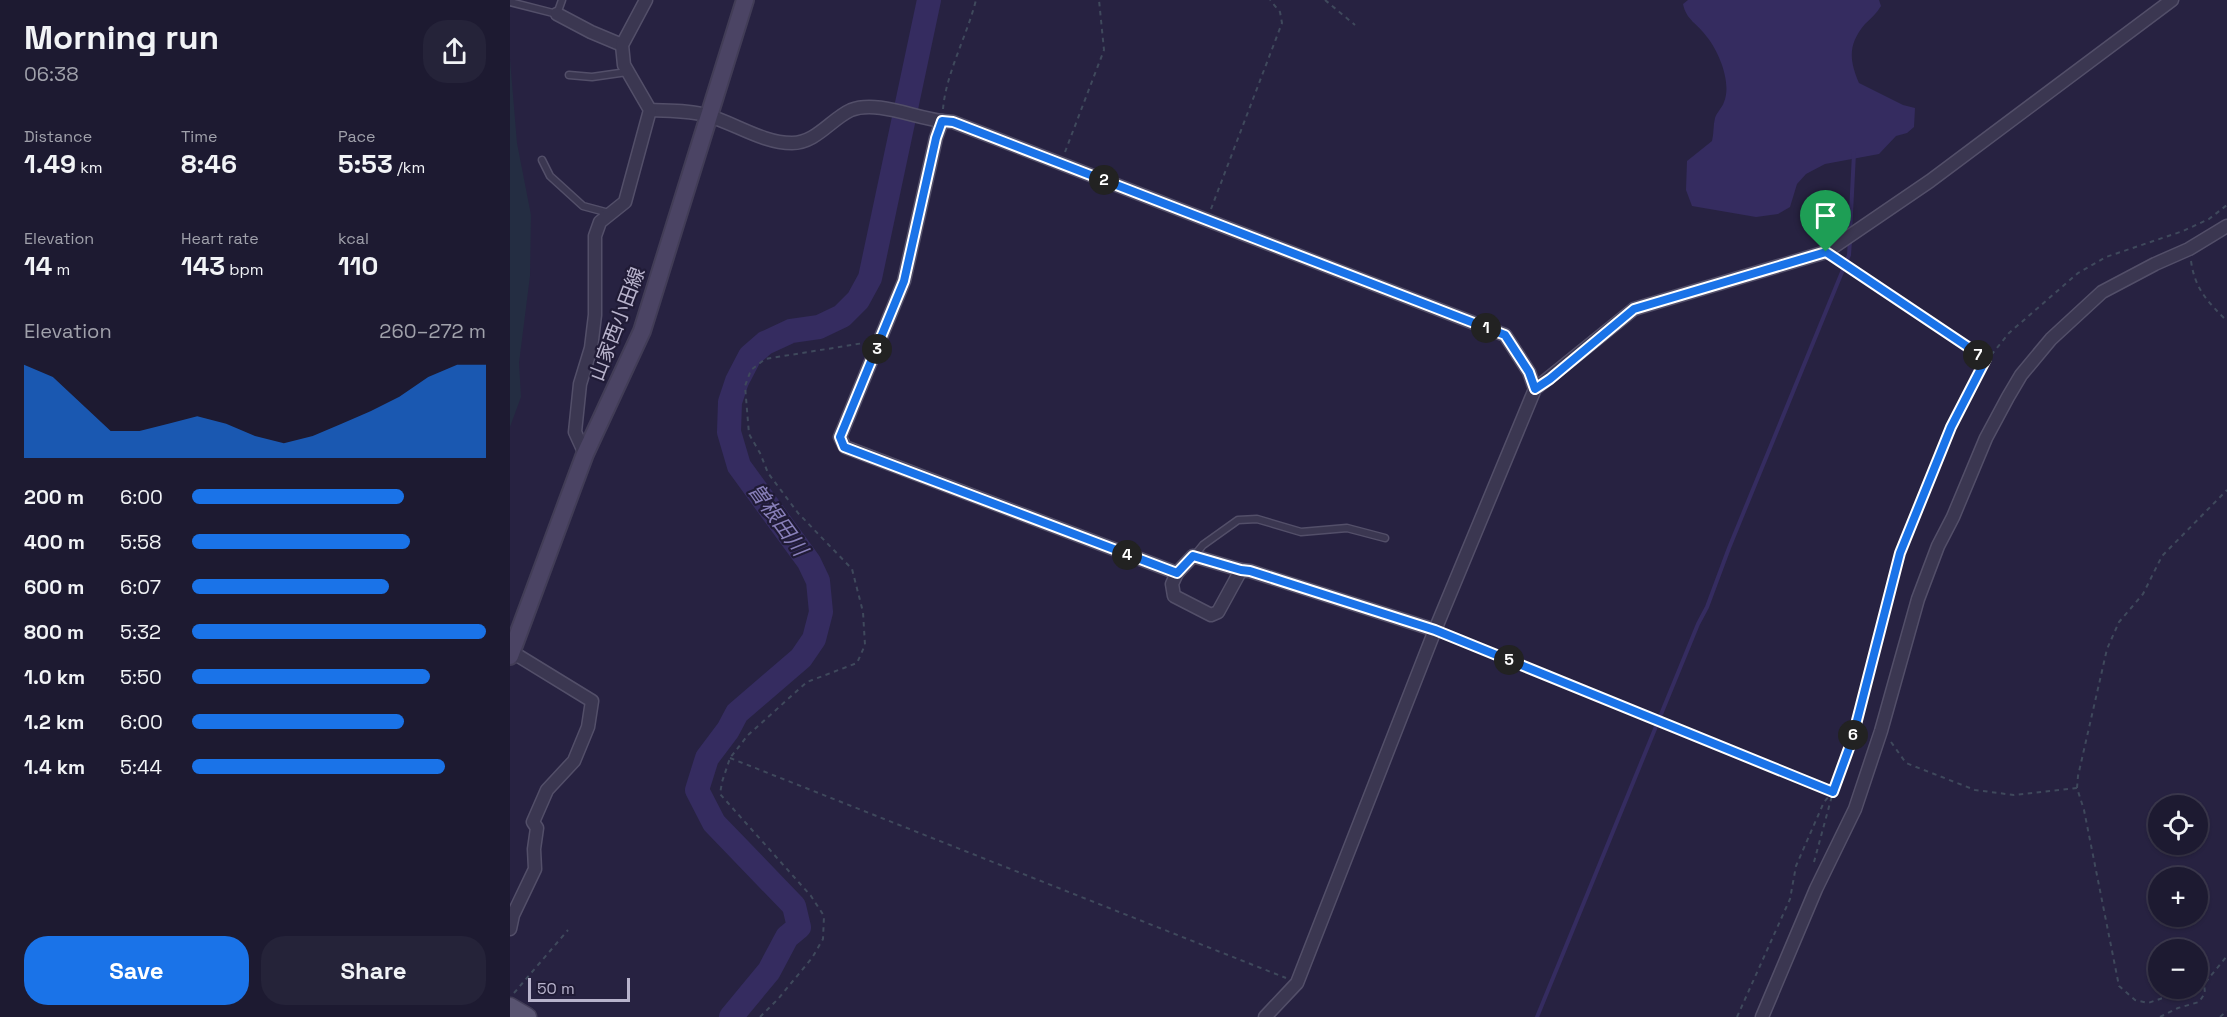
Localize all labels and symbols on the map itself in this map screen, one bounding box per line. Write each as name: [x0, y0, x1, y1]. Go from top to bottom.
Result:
pin: 2: [1089, 165, 1119, 195]
pin: [1800, 190, 1851, 252]
street label: 山家西小田線: [583, 263, 651, 385]
pin: 1: [1471, 313, 1501, 343]
pin: 3: [862, 334, 892, 364]
pin: 7: [1963, 340, 1993, 370]
water label: 曽根田川: [742, 477, 815, 563]
pin: 4: [1112, 540, 1142, 570]
pin: 5: [1494, 645, 1524, 675]
pin: 6: [1838, 720, 1868, 750]
scale bar: [528, 975, 630, 1002]

